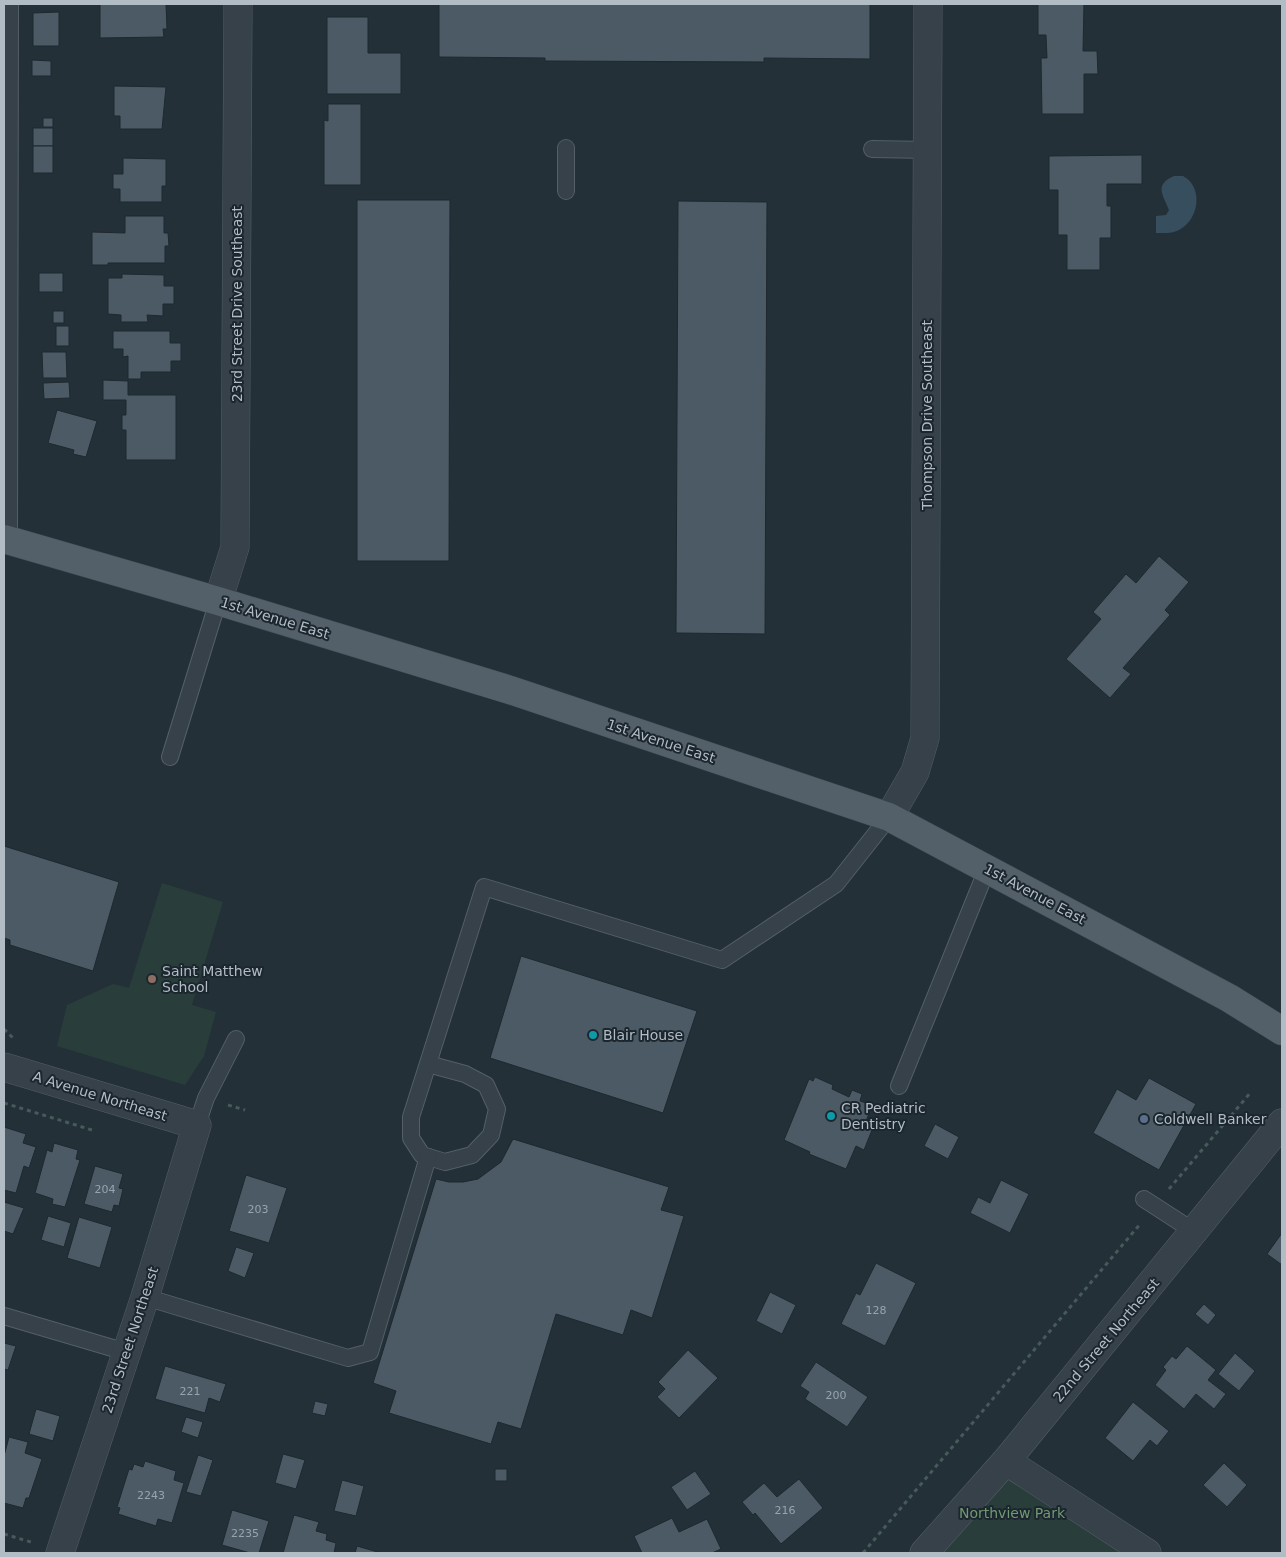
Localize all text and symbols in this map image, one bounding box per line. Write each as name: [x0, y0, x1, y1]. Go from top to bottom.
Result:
street label: 23rd Street Drive Southeast: [229, 205, 245, 402]
street label: Thompson Drive Southeast: [919, 319, 935, 511]
street label: 1st Avenue East: [219, 594, 332, 642]
street label: 1st Avenue East: [605, 716, 718, 766]
street label: 1st Avenue East: [981, 860, 1089, 928]
place label: Saint Matthew School: [162, 963, 263, 995]
marker: Saint Matthew School: [146, 973, 158, 985]
place label: Blair House: [603, 1027, 683, 1043]
marker: Blair House: [587, 1029, 599, 1041]
street label: A Avenue Northeast: [31, 1068, 170, 1124]
place label: CR Pediatric Dentistry: [841, 1100, 926, 1132]
marker: CR Pediatric Dentistry: [825, 1110, 837, 1122]
place label: Coldwell Banker: [1154, 1111, 1267, 1127]
marker: Coldwell Banker: [1138, 1113, 1150, 1125]
house number: 204: [95, 1183, 116, 1196]
house number: 203: [248, 1203, 269, 1216]
street label: 23rd Street Northeast: [99, 1264, 161, 1415]
street label: 22nd Street Northeast: [1050, 1275, 1163, 1405]
house number: 128: [866, 1304, 887, 1317]
house number: 221: [180, 1385, 201, 1398]
house number: 200: [826, 1389, 847, 1402]
house number: 2243: [137, 1489, 165, 1502]
house number: 216: [775, 1504, 796, 1517]
park label: Northview Park: [959, 1505, 1066, 1521]
house number: 2235: [231, 1527, 259, 1540]

